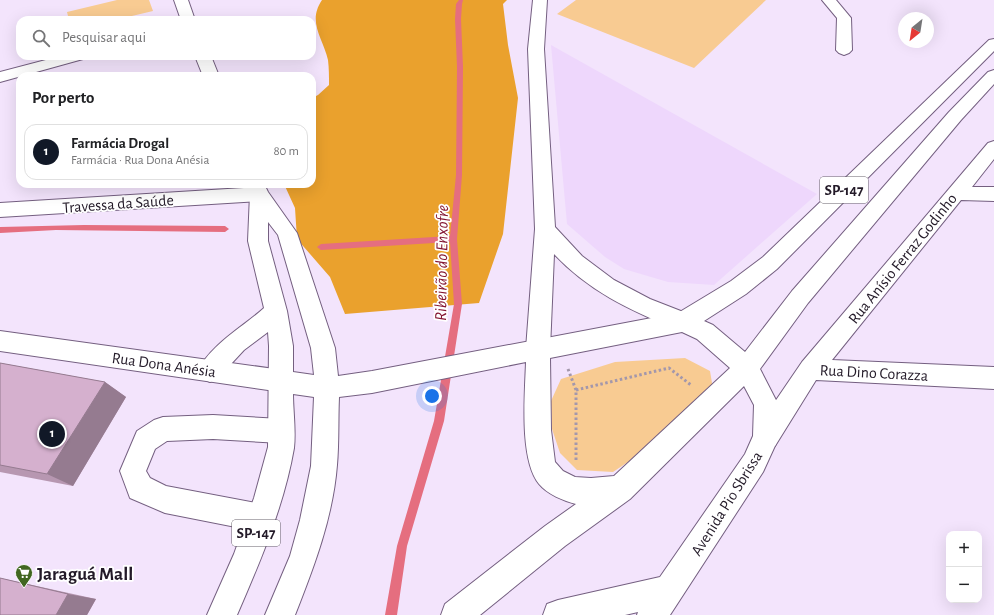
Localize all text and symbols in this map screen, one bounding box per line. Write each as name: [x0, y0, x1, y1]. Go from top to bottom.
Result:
north arrow: [898, 12, 934, 48]
search box: [16, 16, 316, 60]
icon: search: [30, 27, 52, 49]
text: Pesquisar aqui: [62, 30, 146, 45]
text: Por perto: [32, 89, 95, 106]
text: Farmácia Drogal: [71, 136, 169, 151]
text: 1: [44, 145, 48, 158]
text: 80 m: [273, 145, 299, 158]
text: Farmácia · Rua Dona Anésia: [71, 154, 209, 167]
road number: SP-147: [820, 177, 868, 203]
street label: Rua Anísio Ferraz Godinho: [845, 190, 960, 327]
street label: Travessa da Saúde: [62, 192, 174, 216]
water label: Ribeirão do Enxofre: [432, 205, 451, 321]
street label: Rua Dona Anésia: [111, 350, 217, 380]
street label: Rua Dino Corazza: [819, 362, 928, 384]
your location: [422, 386, 442, 406]
pin: 1: [39, 419, 65, 449]
street label: Avenida Pio Sbrissa: [688, 449, 765, 559]
road number: SP-147: [232, 520, 280, 546]
map controls: [946, 531, 982, 603]
button: +: [946, 531, 982, 567]
supermarket icon: Jaraguá Mall: [14, 563, 34, 588]
place label: Jaraguá Mall: [37, 565, 133, 584]
button: −: [946, 567, 982, 603]

